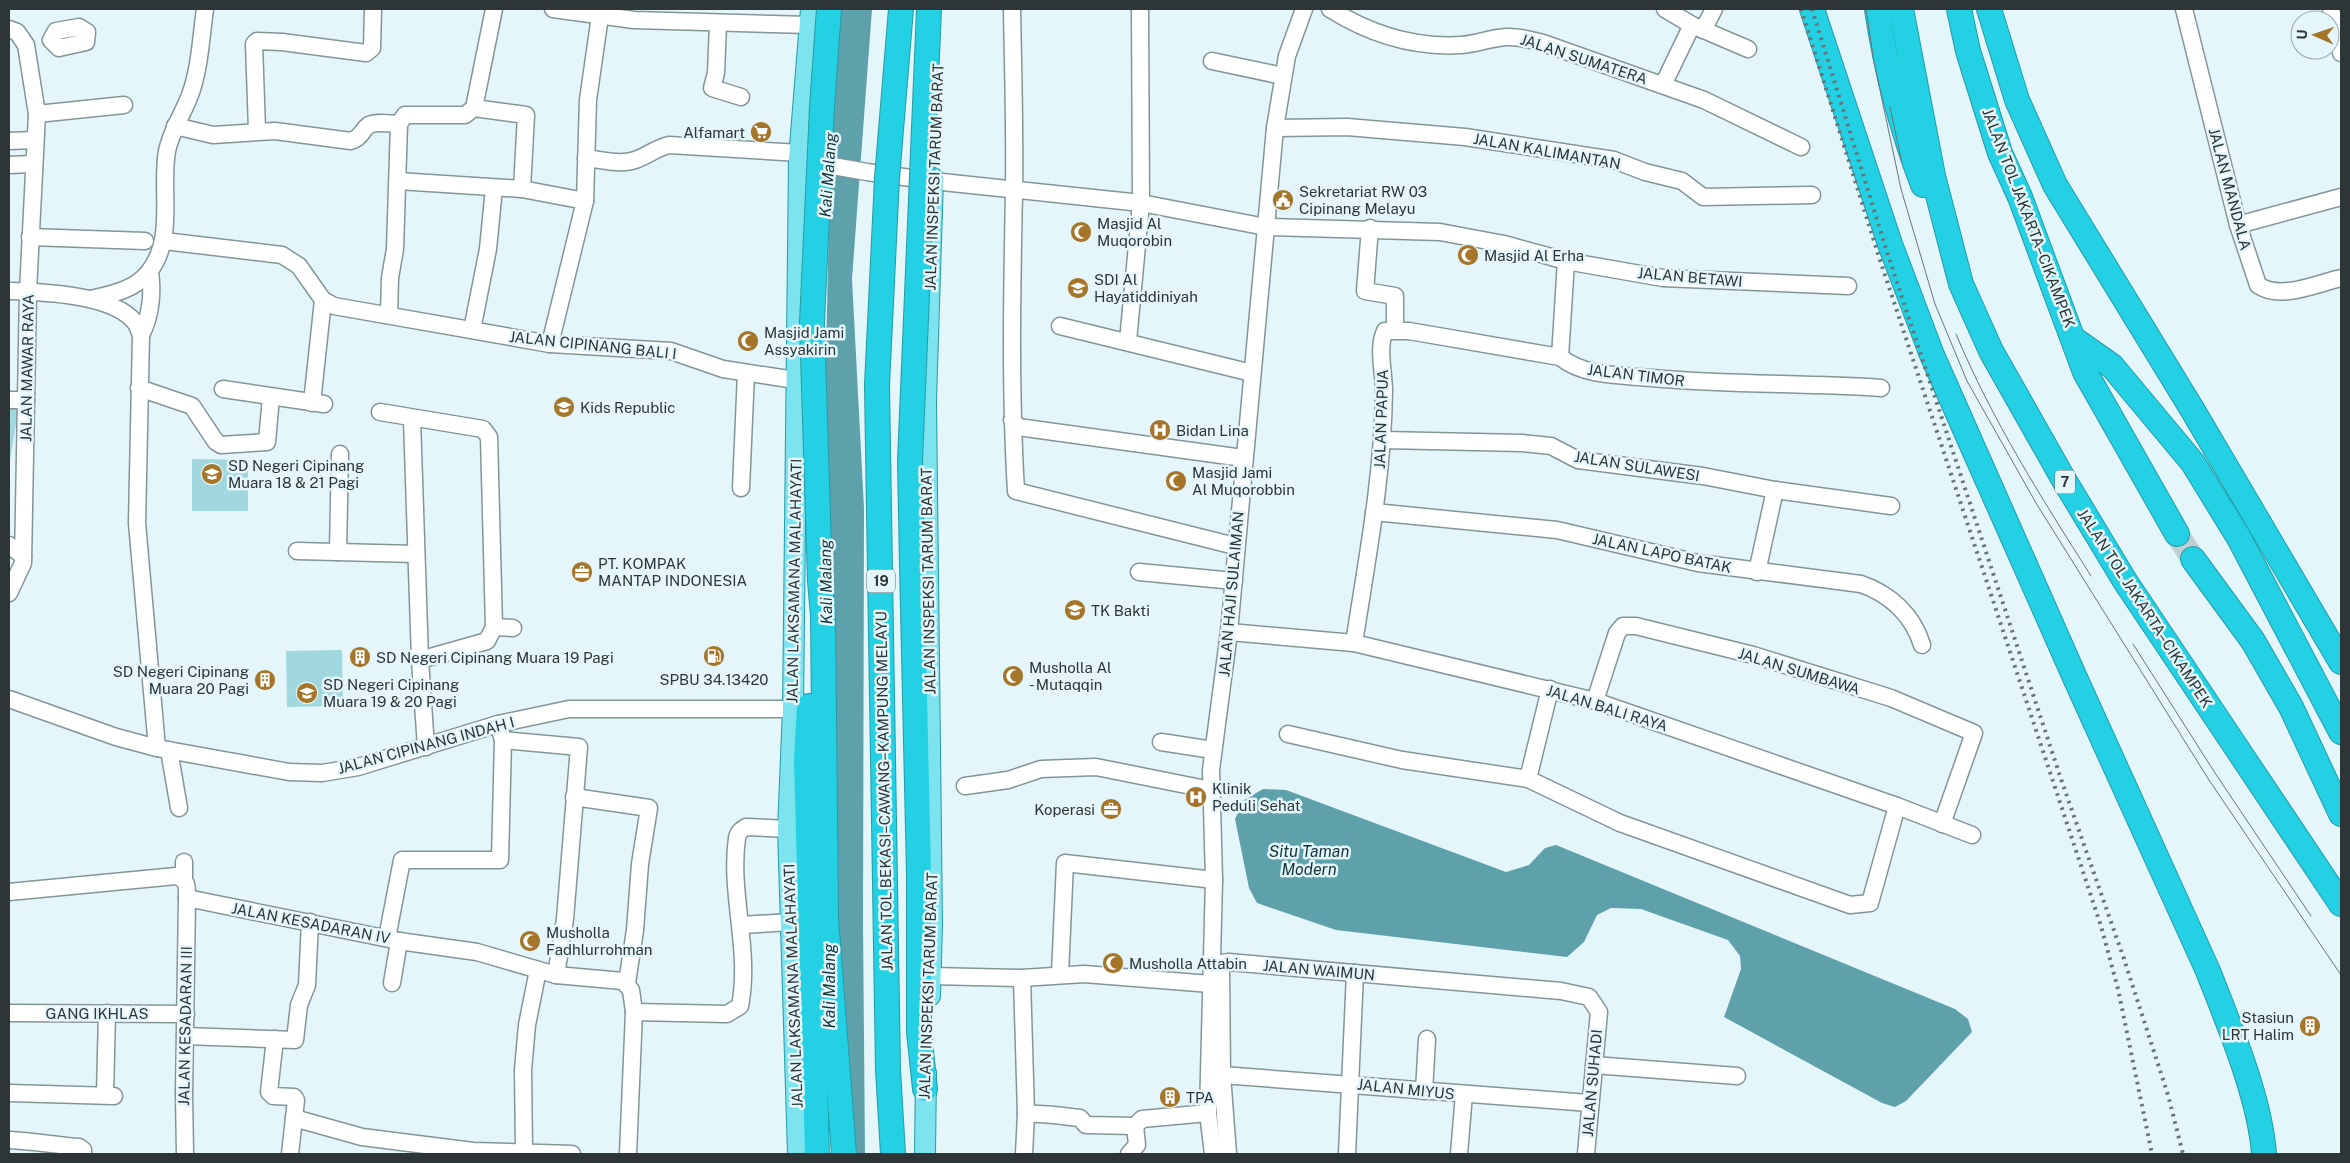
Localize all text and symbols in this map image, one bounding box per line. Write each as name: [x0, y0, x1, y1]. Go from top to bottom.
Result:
north arrow: [2290, 10, 2340, 60]
text: U: [2294, 29, 2310, 40]
street label: JALAN SUMATERA: [1518, 30, 1650, 88]
street label: JALAN INSPEKSI TARUM BARAT: [922, 63, 946, 291]
street label: JALAN TOL JAKARTA–CIKAMPEK: [1979, 106, 2079, 330]
supermarket icon: Alfamart: [749, 120, 773, 144]
place label: Alfamart: [683, 124, 745, 141]
street label: JALAN MANDALA: [2206, 126, 2255, 252]
street label: JALAN KALIMANTAN: [1472, 130, 1622, 172]
water label: Kali Malang: [816, 131, 840, 218]
place label: Sekretariat RW 03 Cipinang Melayu: [1299, 183, 1427, 217]
public building icon: Sekretariat RW 03 Cipinang Melayu: [1271, 188, 1295, 212]
place label: Masjid Al Muqorobin: [1097, 215, 1172, 249]
mosque icon: Masjid Al Muqorobin: [1069, 220, 1093, 244]
mosque icon: Masjid Al Erha: [1456, 243, 1480, 267]
place label: Masjid Al Erha: [1484, 247, 1584, 264]
street label: JALAN BETAWI: [1637, 264, 1743, 290]
place label: SDI Al Hayatiddiniyah: [1094, 271, 1198, 305]
school or university icon: SDI Al Hayatiddiniyah: [1066, 276, 1090, 300]
street label: JALAN MAWAR RAYA: [17, 294, 37, 442]
place label: Masjid Jami Assyakirin: [764, 324, 844, 358]
street label: JALAN CIPINANG BALI I: [508, 328, 678, 362]
mosque icon: Masjid Jami Assyakirin: [736, 329, 760, 353]
street label: JALAN TIMOR: [1586, 361, 1686, 389]
street label: JALAN PAPUA: [1371, 368, 1391, 469]
school or university icon: Kids Republic: [552, 395, 576, 419]
place label: Kids Republic: [580, 399, 675, 416]
hospital icon: Bidan Lina: [1148, 418, 1172, 442]
place label: Bidan Lina: [1176, 422, 1249, 439]
street label: JALAN SULAWESI: [1573, 448, 1701, 484]
place label: SD Negeri Cipinang Muara 18 & 21 Pagi: [228, 457, 364, 491]
street label: JALAN LAKSAMANA MALAHAYATI: [783, 459, 805, 703]
school or university icon: SD Negeri Cipinang Muara 18 & 21 Pagi: [200, 462, 224, 486]
place label: Masjid Jami Al Muqorobbin: [1192, 464, 1295, 498]
street label: JALAN INSPEKSI TARUM BARAT: [918, 467, 938, 695]
mosque icon: Masjid Jami Al Muqorobbin: [1164, 469, 1188, 493]
road number: 7: [2055, 471, 2075, 494]
street label: JALAN TOL JAKARTA–CIKAMPEK: [2074, 505, 2216, 711]
street label: JALAN HAJI SULAIMAN: [1215, 511, 1247, 677]
street label: JALAN LAPO BATAK: [1591, 530, 1733, 576]
water label: Kali Malang: [816, 539, 836, 625]
place label: PT. KOMPAK MANTAP INDONESIA: [598, 555, 748, 589]
office icon: PT. KOMPAK MANTAP INDONESIA: [570, 560, 594, 584]
road number: 19: [867, 570, 895, 592]
school or university icon: TK Bakti: [1063, 598, 1087, 622]
place label: TK Bakti: [1091, 602, 1150, 619]
street label: JALAN TOL BEKASI–CAWANG–KAMPUNG MELAYU: [872, 611, 896, 971]
fuel station icon: SPBU 34.13420: [702, 644, 726, 668]
street label: JALAN SUMBAWA: [1736, 644, 1862, 698]
building icon: SD Negeri Cipinang Muara 19 Pagi: [348, 645, 372, 669]
place label: SD Negeri Cipinang Muara 19 Pagi: [376, 649, 614, 666]
place label: Musholla Al - Mutaqqin: [1029, 659, 1112, 693]
place label: SD Negeri Cipinang Muara 20 Pagi: [113, 663, 249, 697]
mosque icon: Musholla Al - Mutaqqin: [1001, 664, 1025, 688]
building icon: SD Negeri Cipinang Muara 20 Pagi: [253, 668, 277, 692]
place label: SPBU 34.13420: [659, 671, 769, 688]
place label: SD Negeri Cipinang Muara 19 & 20 Pagi: [323, 676, 459, 710]
school or university icon: SD Negeri Cipinang Muara 19 & 20 Pagi: [295, 681, 319, 705]
street label: JALAN BALI RAYA: [1544, 681, 1670, 735]
street label: JALAN CIPINANG INDAH I: [336, 713, 516, 777]
place label: Klinik Peduli Sehat: [1212, 780, 1301, 814]
hospital icon: Klinik Peduli Sehat: [1184, 785, 1208, 809]
office icon: Koperasi: [1099, 797, 1123, 821]
place label: Koperasi: [1034, 801, 1095, 818]
water label: Situ Taman Modern: [1269, 842, 1349, 879]
street label: JALAN LAKSAMANA MALAHAYATI: [780, 863, 806, 1109]
street label: JALAN INSPEKSI TARUM BARAT: [916, 872, 940, 1100]
street label: JALAN KESADARAN IV: [230, 899, 392, 947]
place label: Musholla Fadhlurrohman: [546, 924, 653, 958]
mosque icon: Musholla Fadhlurrohman: [518, 929, 542, 953]
water label: Kali Malang: [820, 943, 839, 1029]
street label: JALAN KESADARAN III: [175, 946, 195, 1106]
mosque icon: Musholla Attabin: [1101, 951, 1125, 975]
place label: Musholla Attabin: [1129, 955, 1247, 972]
street label: JALAN WAIMUN: [1262, 957, 1376, 983]
street label: GANG IKHLAS: [46, 1005, 148, 1022]
place label: Stasiun LRT Halim: [2222, 1009, 2294, 1043]
building icon: Stasiun LRT Halim: [2298, 1014, 2322, 1038]
street label: JALAN SUHADI: [1579, 1029, 1605, 1137]
street label: JALAN MIYUS: [1357, 1075, 1455, 1103]
building icon: TPA: [1158, 1085, 1182, 1109]
place label: TPA: [1186, 1089, 1215, 1106]

